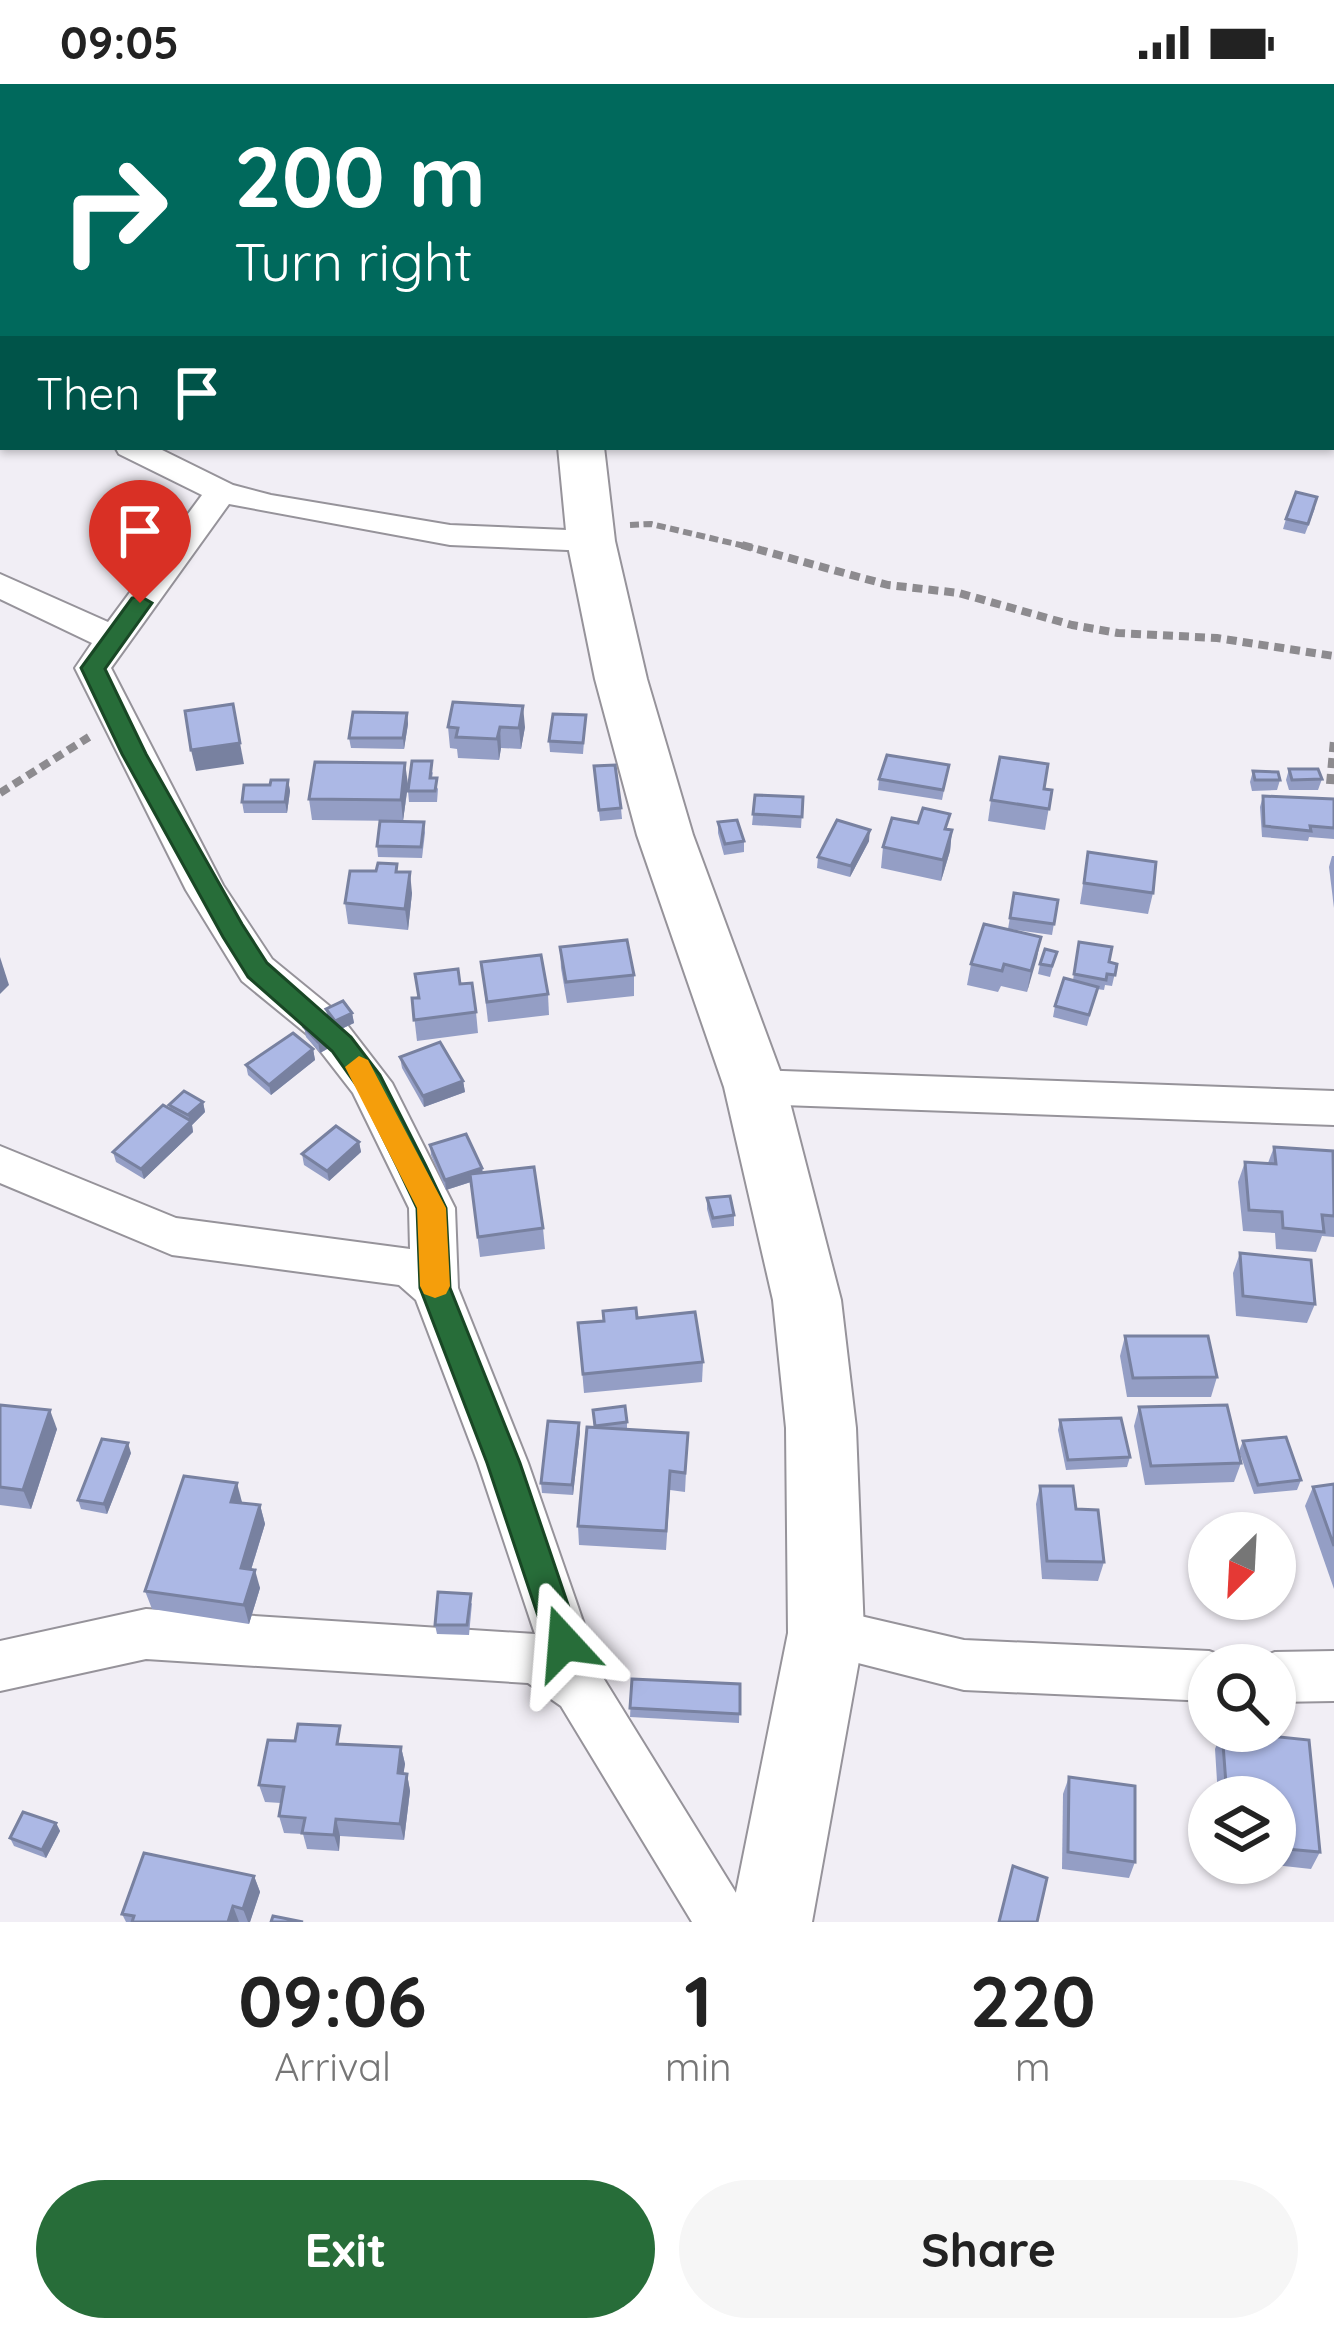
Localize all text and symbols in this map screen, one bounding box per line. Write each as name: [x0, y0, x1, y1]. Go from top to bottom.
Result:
text: 09:05: [60, 14, 179, 70]
text: 200 m: [234, 123, 486, 228]
icon: right: [36, 132, 192, 288]
text: Turn right: [234, 227, 473, 295]
icon: arrive: [164, 360, 230, 426]
text: Then: [36, 365, 140, 421]
pin: [89, 480, 191, 603]
icon: arrive: [107, 498, 173, 564]
north arrow: [1188, 1512, 1296, 1620]
map controls: [1188, 1512, 1296, 1884]
position arrow: [501, 1580, 627, 1706]
button: search: [1188, 1644, 1296, 1752]
button: layers: [1188, 1776, 1296, 1884]
text: 09:06: [238, 1955, 427, 2045]
text: 1: [684, 1955, 712, 2045]
text: 220: [970, 1955, 1096, 2045]
text: Arrival: [274, 2042, 391, 2091]
text: min: [665, 2042, 732, 2091]
text: m: [1015, 2042, 1051, 2091]
button: Exit: [36, 2180, 655, 2318]
button: Share: [679, 2180, 1298, 2318]

